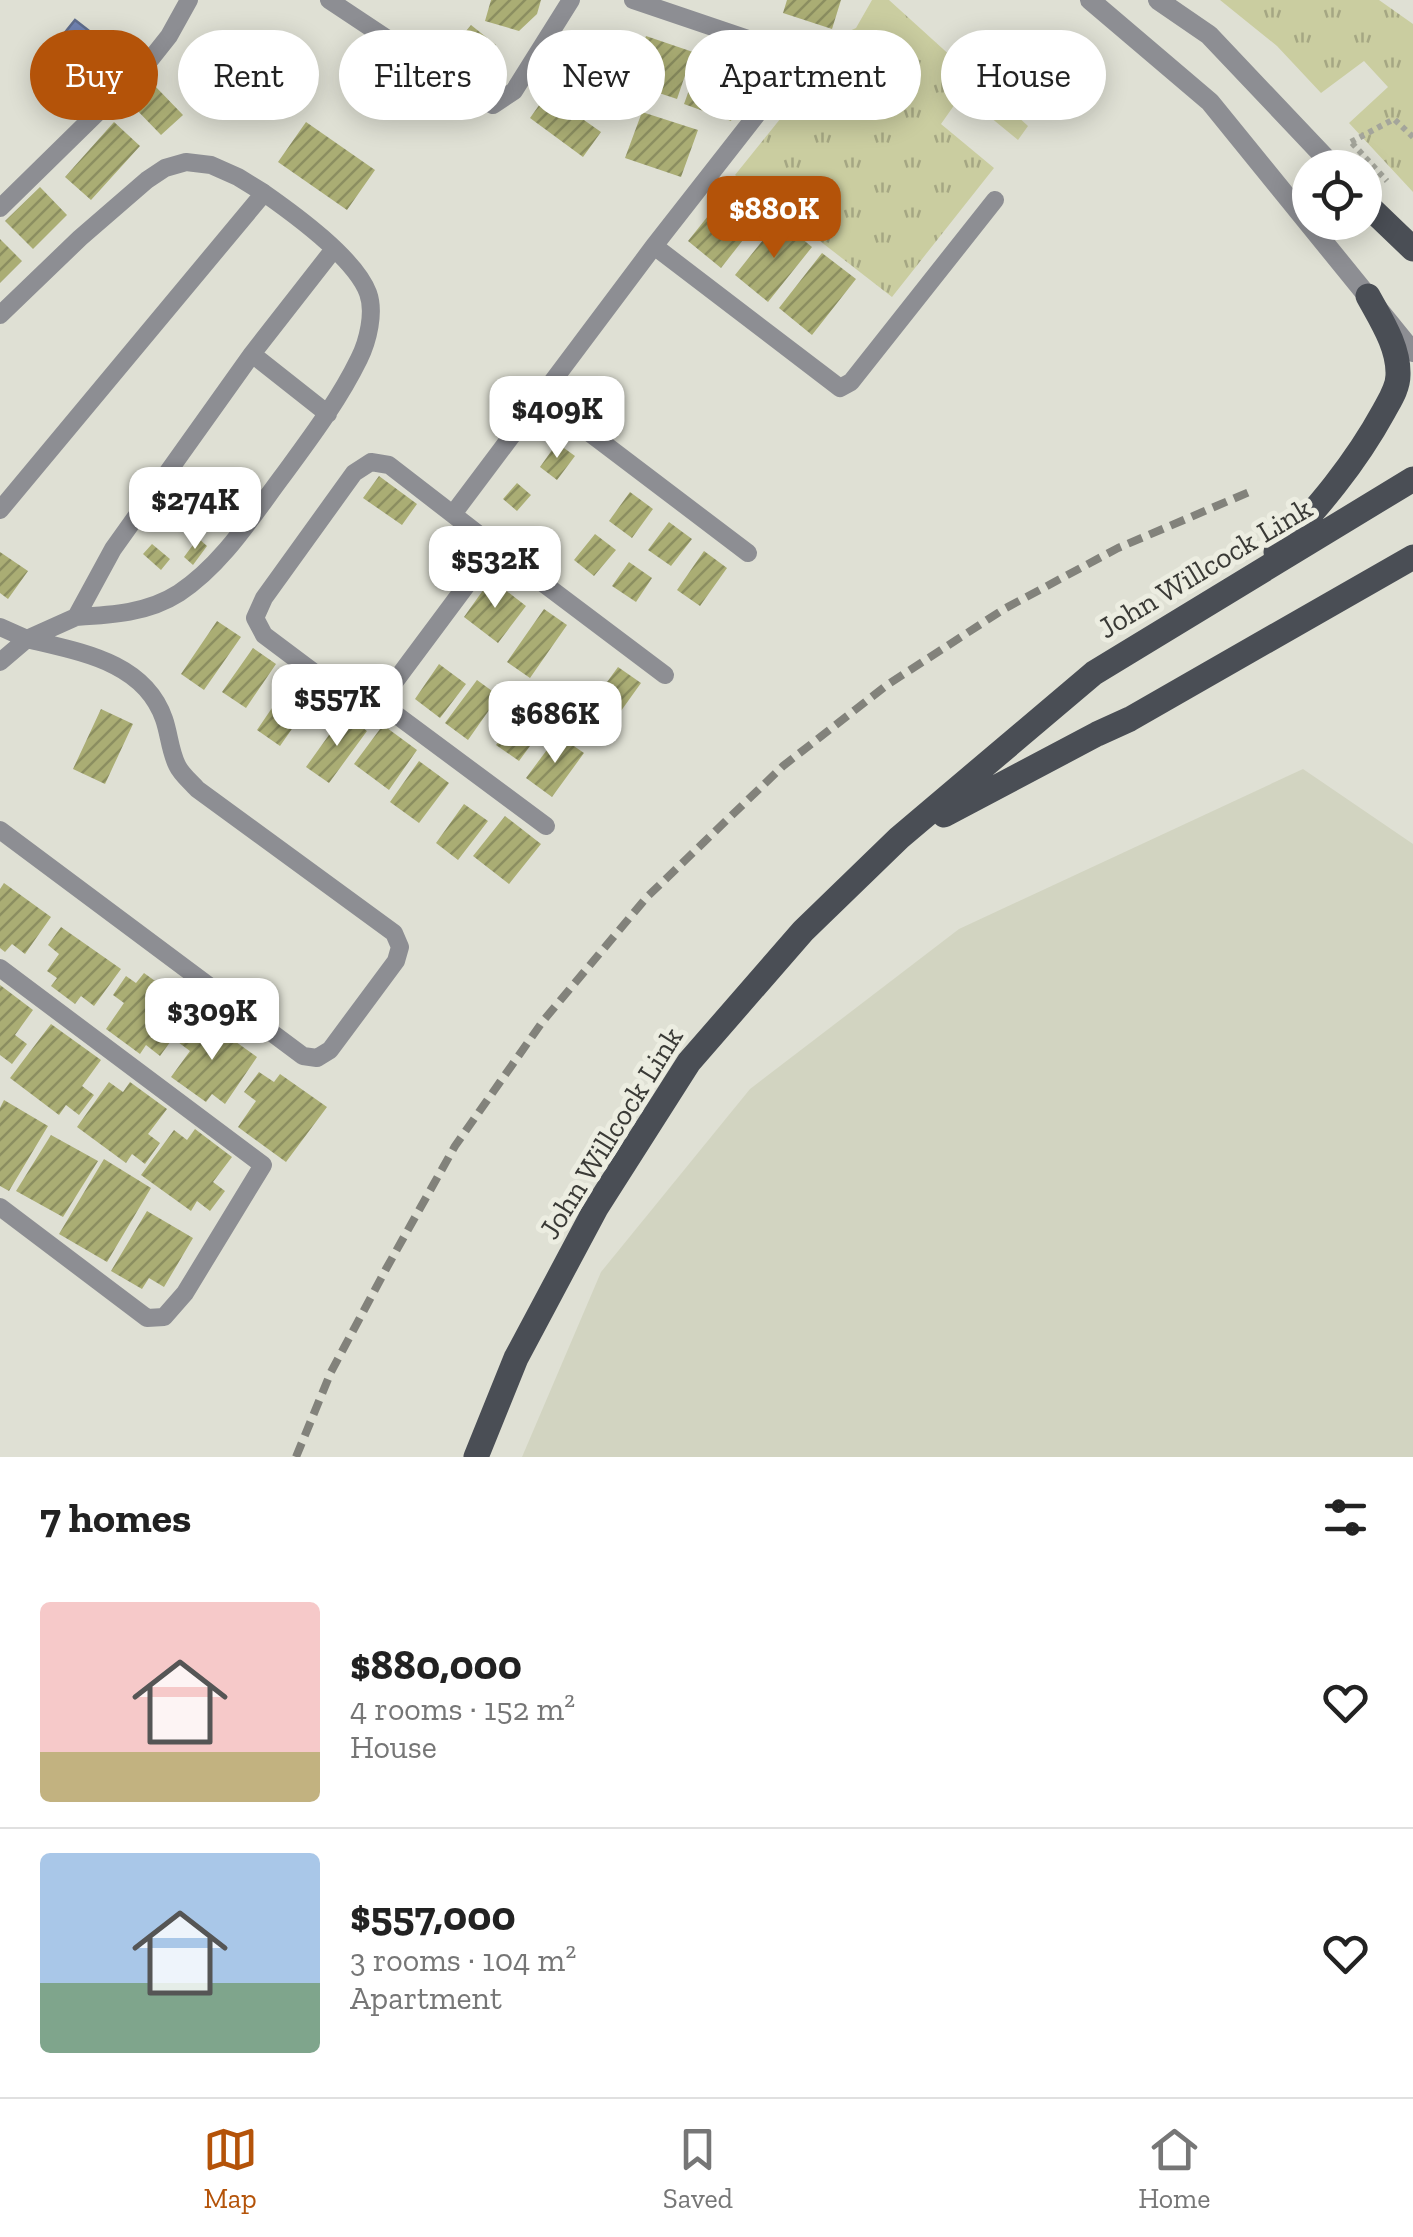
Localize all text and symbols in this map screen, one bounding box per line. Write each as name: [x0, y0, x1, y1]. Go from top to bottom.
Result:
chip: Buy: [30, 30, 158, 120]
chip: Rent: [178, 30, 319, 120]
chip: Filters: [339, 30, 507, 120]
chip: New: [527, 30, 665, 120]
chip: Apartment: [685, 30, 921, 120]
chip: House: [941, 30, 1106, 120]
map controls: [1292, 150, 1382, 240]
button: locate: [1292, 150, 1382, 240]
pin: $880K: [704, 176, 844, 261]
text: $880K: [729, 189, 819, 227]
pin: $409K: [487, 376, 627, 461]
text: $409K: [511, 389, 603, 427]
pin: $274K: [125, 467, 265, 552]
text: $274K: [151, 480, 239, 518]
street label: John Willcock Link: [1092, 490, 1319, 646]
pin: $532K: [425, 526, 565, 611]
text: $532K: [451, 539, 539, 577]
pin: $557K: [267, 664, 407, 749]
text: $557K: [294, 677, 380, 715]
pin: $686K: [485, 681, 625, 766]
text: $686K: [511, 694, 599, 732]
pin: $309K: [142, 978, 282, 1063]
text: $309K: [167, 991, 257, 1029]
street label: John Willcock Link: [531, 1020, 691, 1246]
icon: filters: [1318, 1490, 1373, 1545]
text: 7 homes: [40, 1492, 191, 1543]
text: $880,000: [350, 1639, 522, 1690]
icon: home: [120, 1642, 240, 1762]
icon: heart: [1318, 1675, 1373, 1730]
text: 4 rooms · 152 m²: [350, 1690, 575, 1728]
text: House: [350, 1728, 437, 1766]
text: $557,000: [350, 1890, 516, 1941]
icon: home: [120, 1893, 240, 2013]
icon: heart: [1318, 1926, 1373, 1981]
text: 3 rooms · 104 m²: [350, 1941, 576, 1979]
text: Apartment: [350, 1979, 502, 2017]
tab: Map: [203, 2122, 258, 2215]
tab: Saved: [663, 2122, 733, 2215]
tab: Home: [1138, 2122, 1210, 2215]

